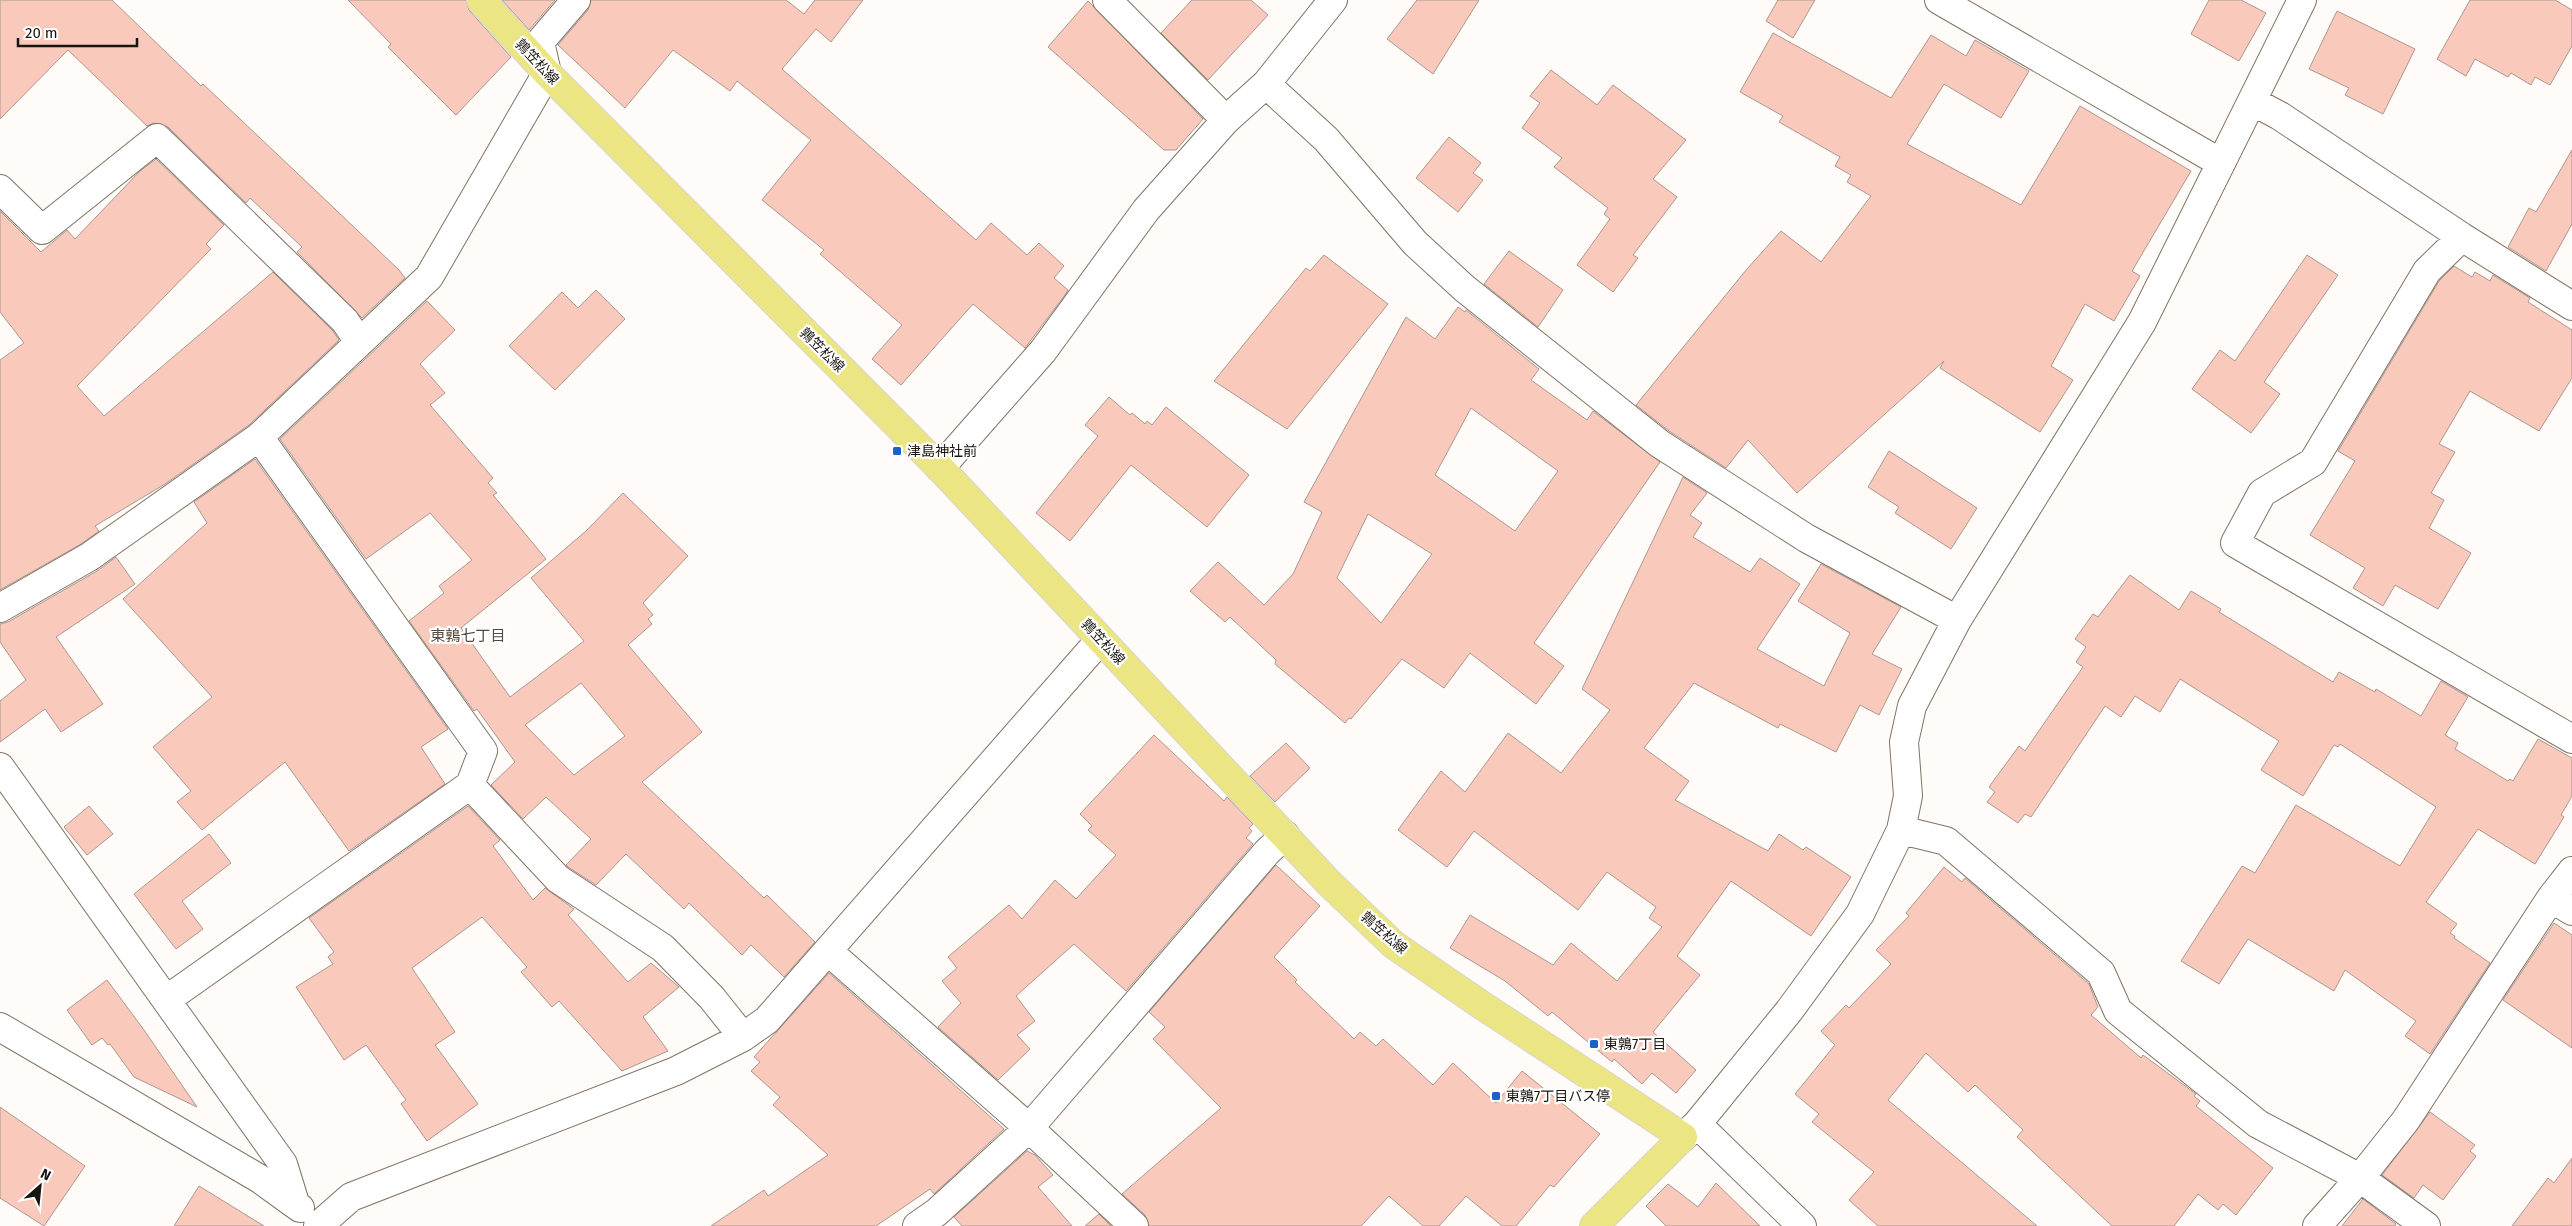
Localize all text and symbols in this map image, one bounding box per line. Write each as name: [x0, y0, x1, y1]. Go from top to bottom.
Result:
scale bar: [18, 15, 136, 47]
text: 20 m: [25, 24, 58, 42]
street label: 鶉笠松線: [512, 36, 562, 88]
street label: 鶉笠松線: [796, 324, 848, 376]
place label: 津島神社前: [907, 443, 977, 460]
marker: 津島神社前: [891, 445, 903, 457]
street label: 鶉笠松線: [1078, 616, 1128, 668]
district label: 東鶉七丁目: [430, 627, 506, 645]
street label: 鶉笠松線: [1357, 908, 1411, 958]
place label: 東鶉7丁目: [1604, 1036, 1666, 1053]
marker: 東鶉7丁目: [1588, 1038, 1600, 1050]
place label: 東鶉7丁目バス停: [1506, 1088, 1610, 1105]
marker: 東鶉7丁目バス停: [1490, 1090, 1502, 1102]
north arrow: [15, 1161, 65, 1211]
text: N: [38, 1165, 54, 1185]

